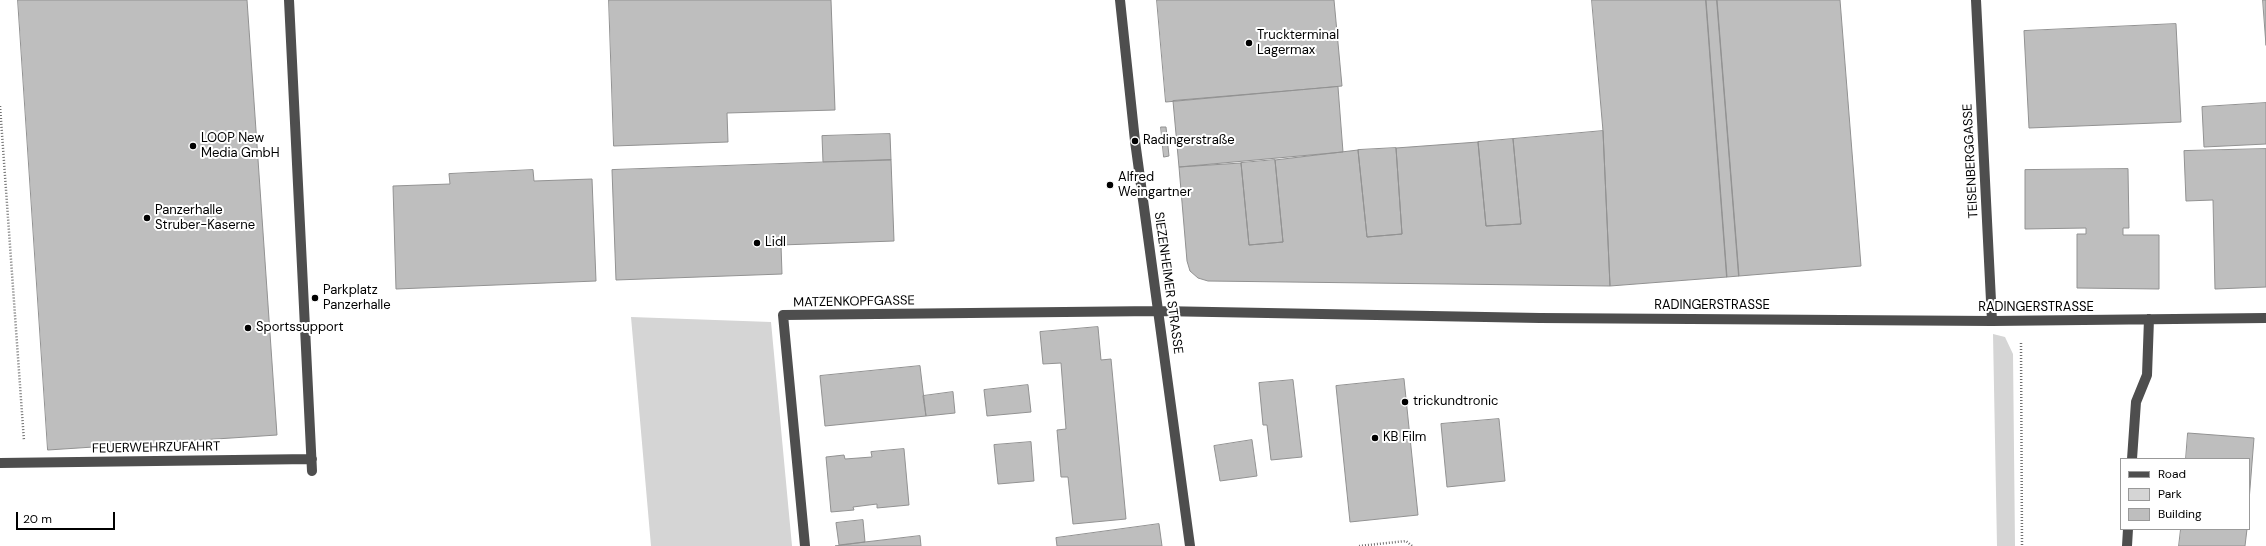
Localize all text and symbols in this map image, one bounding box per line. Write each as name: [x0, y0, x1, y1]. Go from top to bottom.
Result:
place label: Truckterminal Lagermax: [1257, 28, 1339, 59]
marker: Truckterminal Lagermax: [1244, 38, 1254, 48]
street label: TEISENBERGGASSE: [1960, 103, 1982, 219]
place label: LOOP New Media GmbH: [201, 131, 280, 162]
place label: Radingerstraße: [1143, 133, 1235, 149]
marker: Radingerstraße: [1130, 136, 1140, 146]
marker: LOOP New Media GmbH: [188, 141, 198, 151]
place label: Alfred Weingartner: [1118, 170, 1192, 201]
marker: Alfred Weingartner: [1105, 180, 1115, 190]
place label: Panzerhalle Struber-Kaserne: [155, 203, 255, 234]
street label: SIEZENHEIMER STRASSE: [1150, 211, 1186, 355]
marker: Panzerhalle Struber-Kaserne: [142, 213, 152, 223]
place label: Lidl: [765, 235, 786, 251]
marker: Lidl: [752, 238, 762, 248]
place label: Parkplatz Panzerhalle: [323, 283, 391, 314]
marker: Parkplatz Panzerhalle: [310, 293, 320, 303]
street label: MATZENKOPFGASSE: [793, 293, 915, 311]
street label: RADINGERSTRASSE: [1654, 298, 1770, 314]
street label: RADINGERSTRASSE: [1978, 300, 2094, 316]
place label: Sportssupport: [256, 320, 344, 336]
marker: Sportssupport: [243, 323, 253, 333]
place label: trickundtronic: [1413, 394, 1498, 410]
marker: trickundtronic: [1400, 397, 1410, 407]
place label: KB Film: [1383, 430, 1426, 446]
marker: KB Film: [1370, 433, 1380, 443]
street label: FEUERWEHRZUFAHRT: [92, 439, 220, 457]
legend: [2120, 458, 2250, 530]
text: Road: [2158, 466, 2186, 482]
text: Park: [2158, 486, 2182, 502]
scale bar: [18, 504, 117, 530]
text: Building: [2158, 506, 2202, 522]
text: 20 m: [23, 511, 52, 527]

